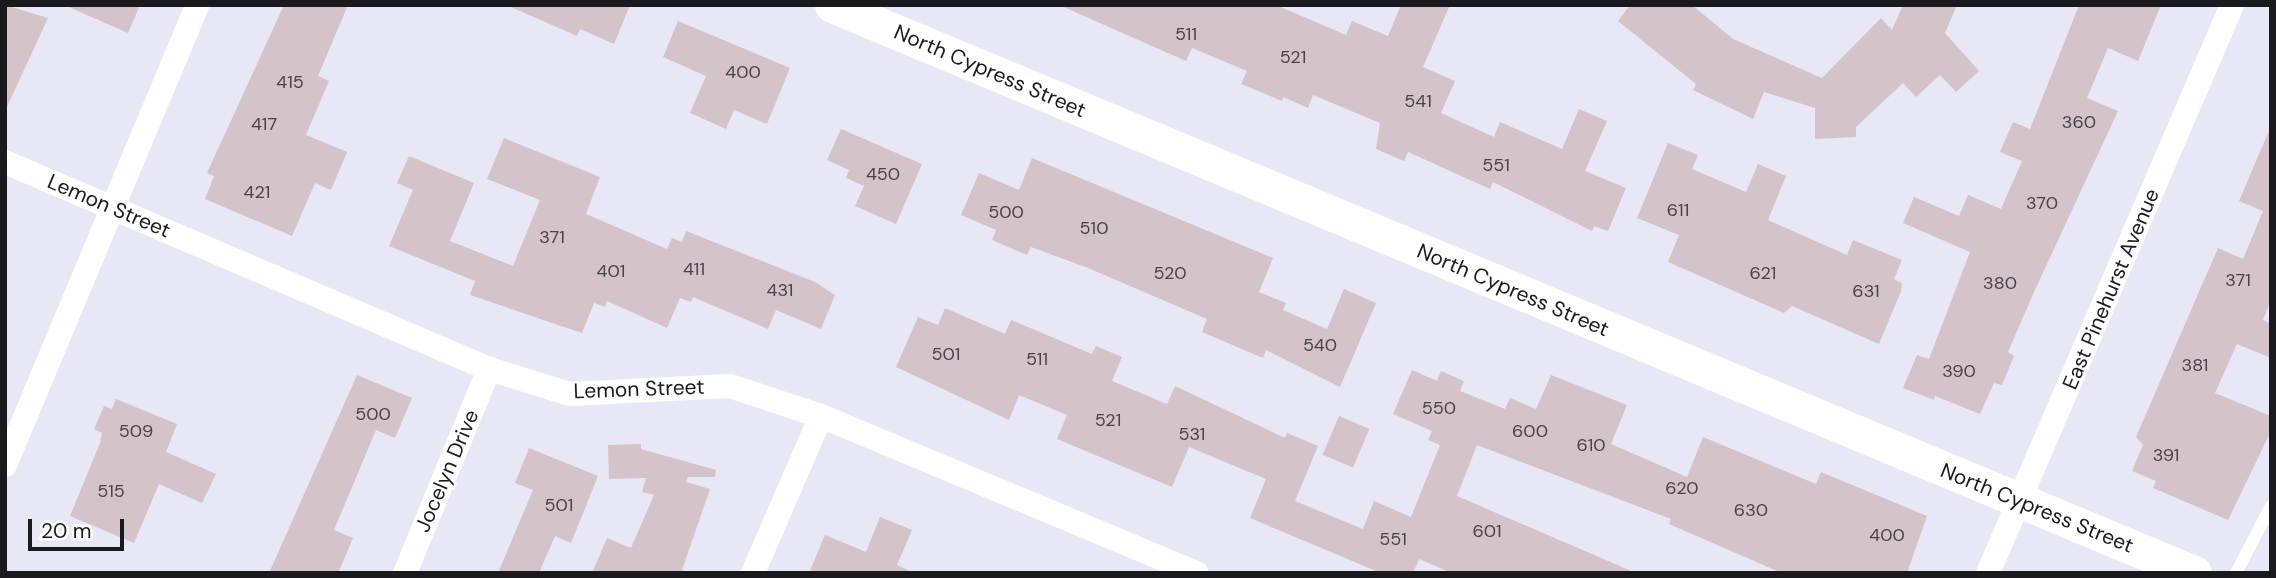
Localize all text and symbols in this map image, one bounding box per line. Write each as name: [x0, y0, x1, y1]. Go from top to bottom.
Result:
street label: North Cypress Street: [890, 19, 1090, 123]
house number: 511: [1175, 23, 1197, 45]
house number: 521: [1280, 46, 1306, 68]
house number: 400: [725, 61, 761, 83]
house number: 415: [276, 71, 304, 93]
house number: 541: [1404, 90, 1432, 112]
house number: 360: [2062, 111, 2096, 133]
house number: 417: [251, 113, 277, 135]
house number: 551: [1482, 154, 1510, 176]
house number: 450: [866, 163, 900, 185]
street label: Lemon Street: [44, 169, 174, 243]
house number: 421: [244, 181, 270, 203]
street label: East Pinehurst Avenue: [2057, 185, 2165, 393]
house number: 370: [2026, 192, 2058, 214]
house number: 611: [1667, 199, 1689, 221]
house number: 500: [988, 201, 1024, 223]
house number: 510: [1080, 217, 1108, 239]
house number: 371: [539, 226, 565, 248]
street label: North Cypress Street: [1413, 238, 1613, 342]
house number: 411: [683, 258, 705, 280]
house number: 401: [597, 260, 625, 282]
house number: 520: [1153, 262, 1187, 284]
house number: 621: [1750, 262, 1776, 284]
house number: 371: [2225, 269, 2251, 291]
house number: 380: [1983, 272, 2017, 294]
house number: 431: [767, 279, 793, 301]
house number: 631: [1852, 280, 1880, 302]
house number: 540: [1303, 334, 1337, 356]
house number: 501: [932, 343, 960, 365]
house number: 511: [1026, 348, 1048, 370]
house number: 381: [2182, 354, 2208, 376]
house number: 390: [1942, 360, 1976, 382]
street label: Lemon Street: [573, 374, 705, 404]
house number: 550: [1422, 397, 1456, 419]
house number: 500: [355, 403, 391, 425]
street label: Jocelyn Drive: [410, 406, 484, 536]
house number: 521: [1095, 409, 1121, 431]
house number: 509: [119, 420, 153, 442]
house number: 600: [1512, 420, 1548, 442]
house number: 531: [1179, 423, 1205, 445]
house number: 610: [1576, 434, 1606, 456]
house number: 391: [2153, 444, 2179, 466]
street label: North Cypress Street: [1937, 458, 2137, 558]
house number: 620: [1665, 477, 1699, 499]
house number: 515: [97, 480, 125, 502]
house number: 501: [545, 494, 573, 516]
house number: 630: [1734, 499, 1768, 521]
scale bar: [32, 504, 128, 548]
text: 20 m: [41, 517, 92, 545]
house number: 601: [1472, 520, 1502, 542]
house number: 400: [1869, 524, 1905, 546]
house number: 551: [1379, 528, 1407, 550]

